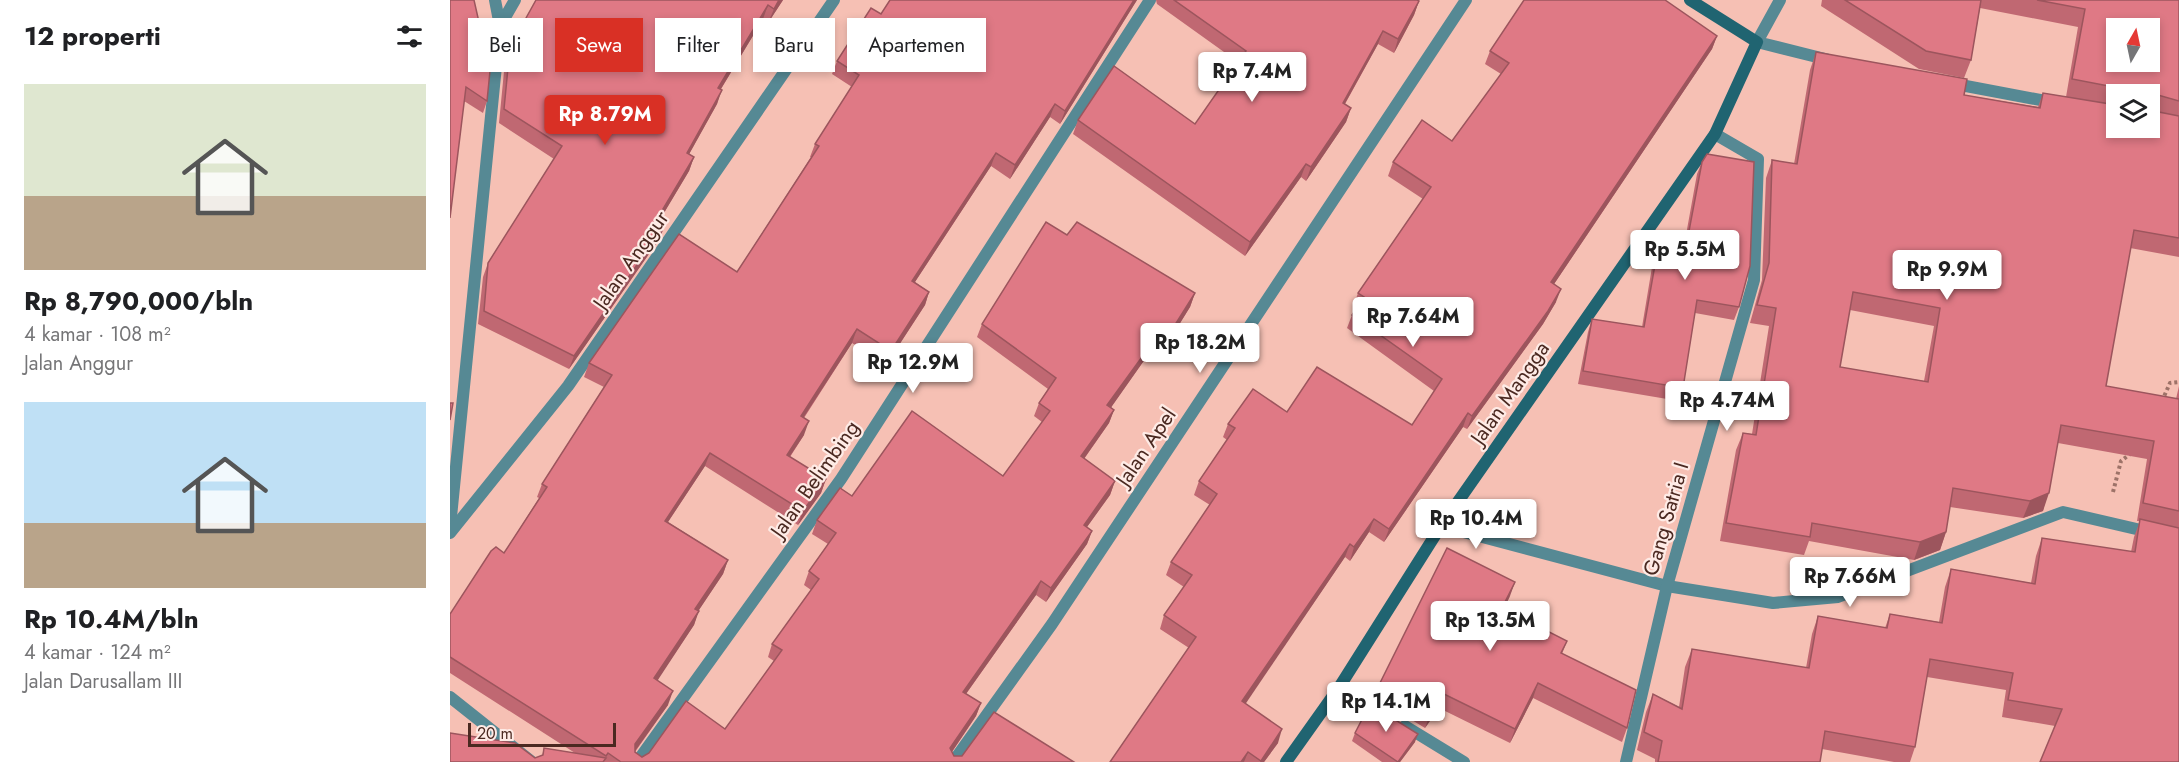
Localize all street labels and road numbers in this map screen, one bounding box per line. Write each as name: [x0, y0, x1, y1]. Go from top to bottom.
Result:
street label: Jalan Anggur: [584, 204, 677, 318]
street label: Jalan Mangga: [1462, 335, 1557, 453]
street label: Jalan Apel: [1107, 402, 1183, 495]
street label: Jalan Belimbing: [762, 414, 867, 546]
street label: Gang Satria I: [1636, 459, 1696, 579]

